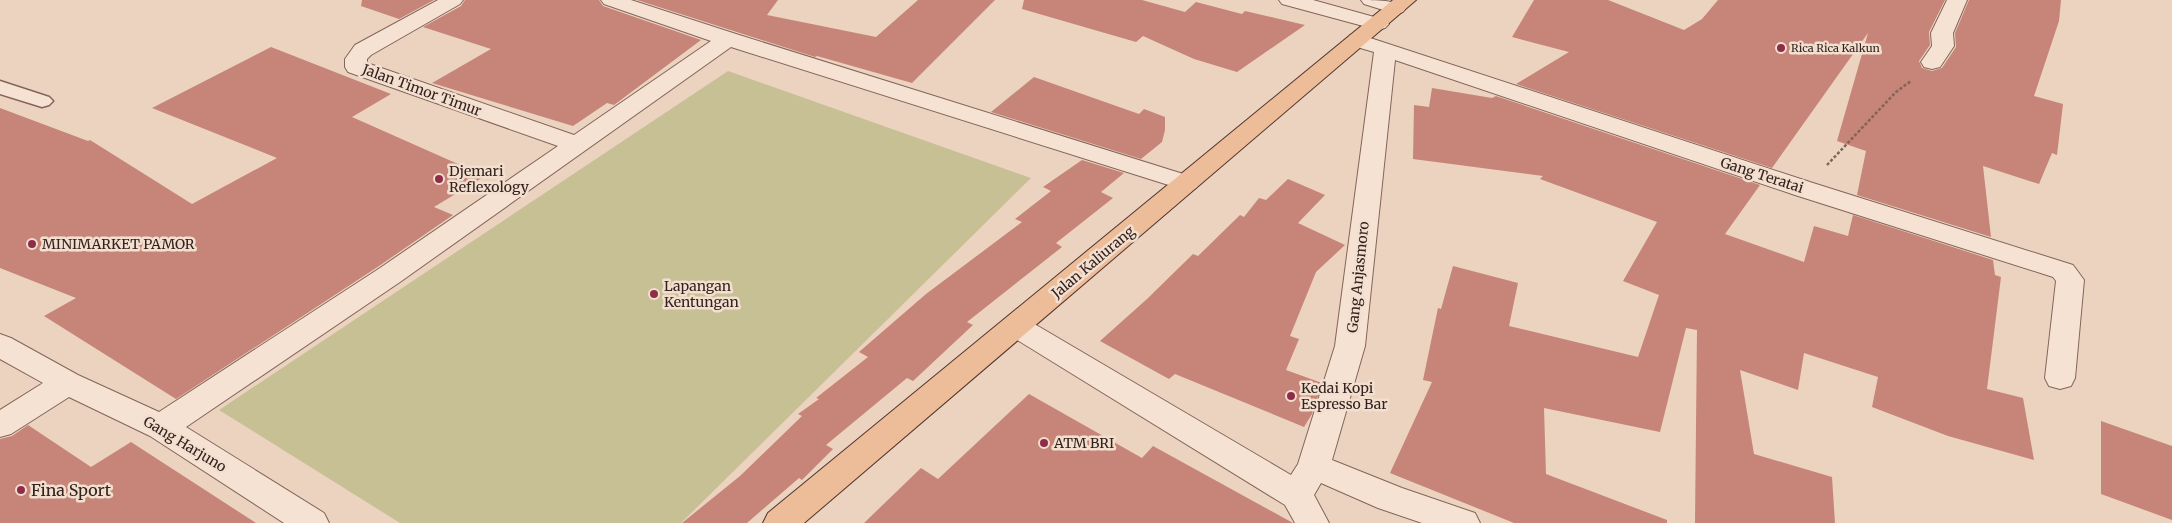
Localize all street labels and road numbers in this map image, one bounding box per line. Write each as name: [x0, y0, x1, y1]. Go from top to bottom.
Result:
street label: Jalan Timor Timur: [359, 60, 484, 120]
street label: Gang Teratai: [1718, 153, 1806, 197]
street label: Gang Anjasmoro: [1343, 220, 1373, 334]
street label: Jalan Kaliurang: [1047, 222, 1139, 303]
street label: Gang Harjuno: [140, 412, 230, 476]

